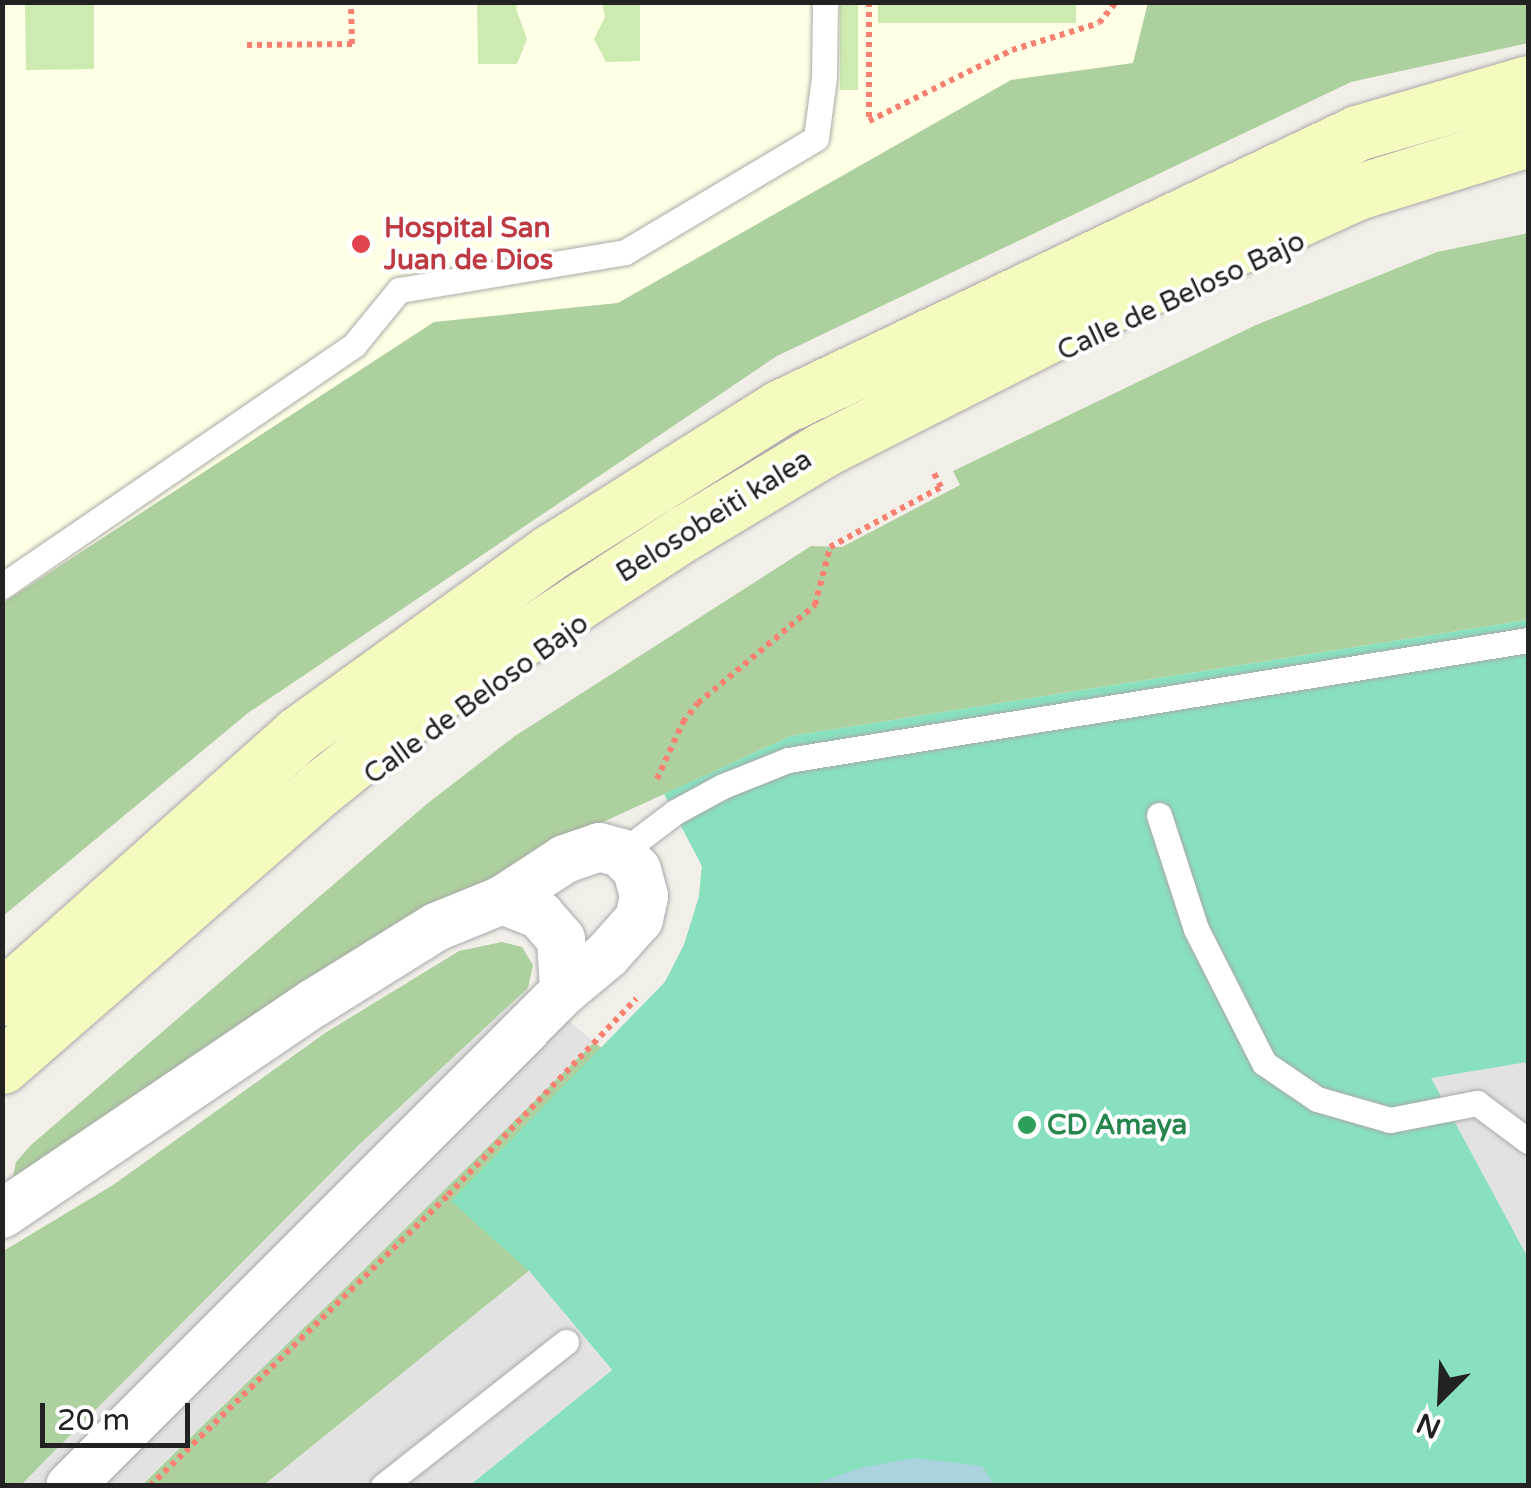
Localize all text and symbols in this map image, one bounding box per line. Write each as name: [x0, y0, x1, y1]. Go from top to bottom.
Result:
place label: Hospital San Juan de Dios: [384, 211, 553, 277]
street label: Calle de Beloso Bajo: [1052, 224, 1310, 368]
marker: Hospital San Juan de Dios: [348, 231, 374, 257]
street label: Belosobeiti kalea: [610, 442, 818, 590]
street label: Calle de Beloso Bajo: [357, 606, 595, 792]
place label: CD Amaya: [1047, 1108, 1187, 1142]
marker: CD Amaya: [1016, 1114, 1038, 1136]
north arrow: [1391, 1348, 1491, 1448]
scale bar: [45, 1383, 195, 1445]
text: 20 m: [57, 1402, 130, 1439]
text: N: [1412, 1405, 1446, 1446]

